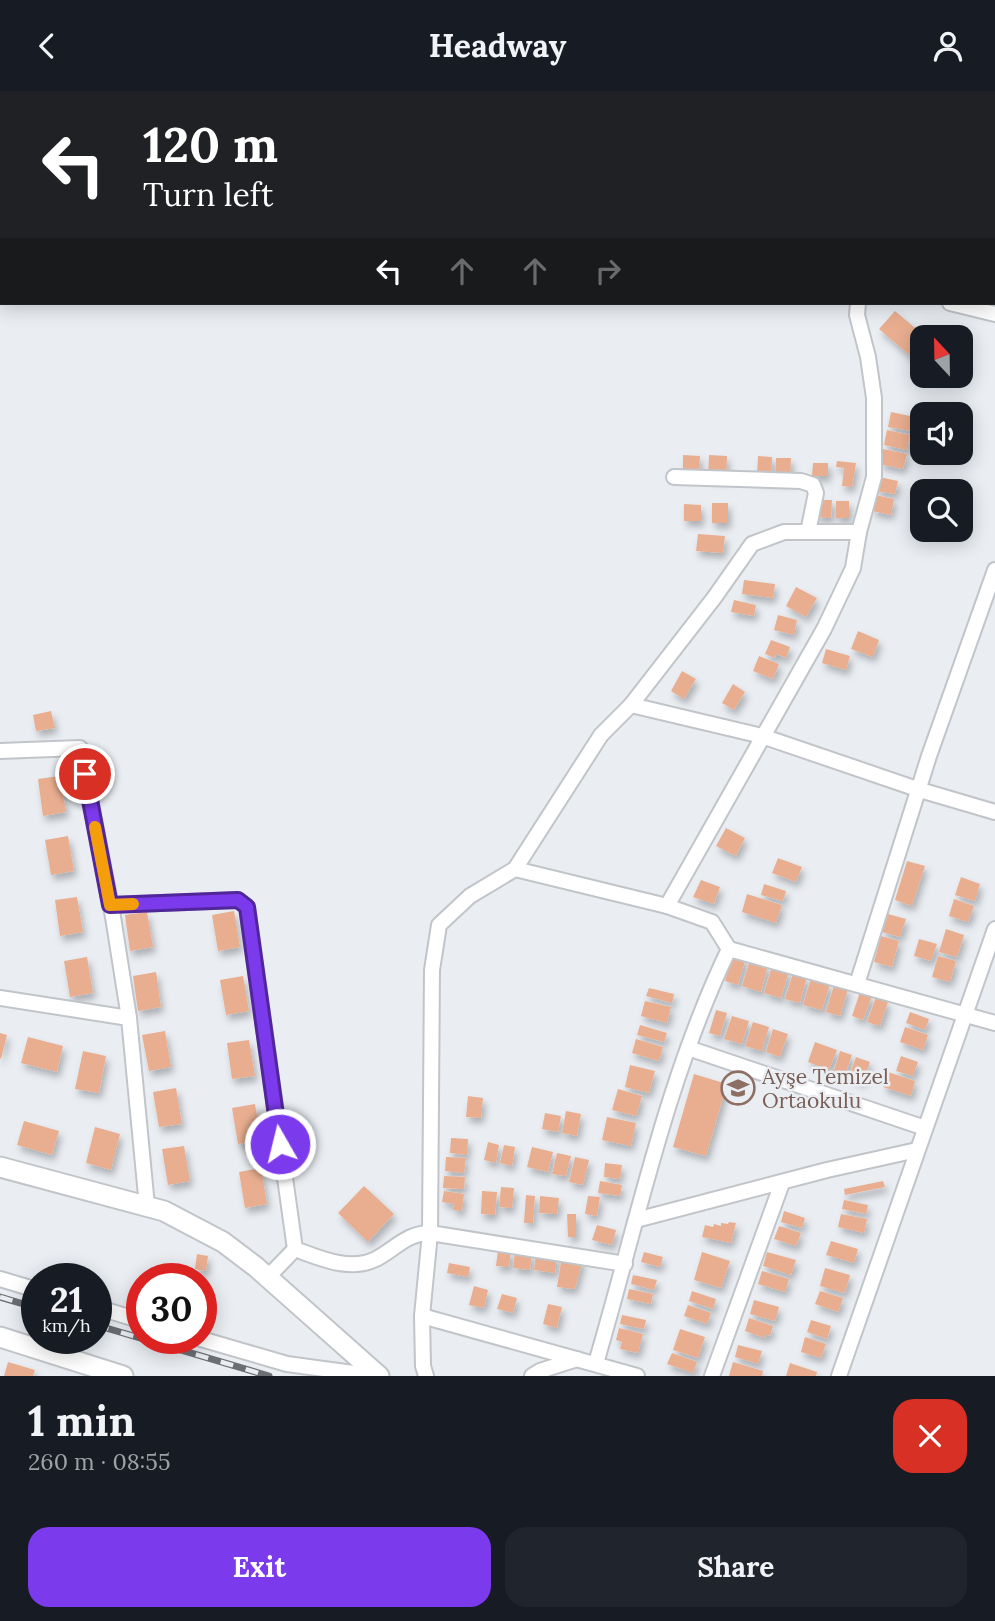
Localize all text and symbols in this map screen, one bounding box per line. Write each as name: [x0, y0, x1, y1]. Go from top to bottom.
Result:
text: Headway: [429, 25, 566, 66]
icon: back: [28, 27, 66, 65]
icon: person: [929, 27, 967, 65]
text: 120 m: [143, 113, 278, 175]
icon: left: [28, 119, 119, 210]
text: Turn left: [143, 174, 273, 215]
icon: left: [370, 252, 408, 290]
icon: ahead: [443, 252, 481, 290]
icon: ahead: [516, 252, 554, 290]
icon: right: [589, 252, 627, 290]
north arrow: [910, 325, 973, 389]
map controls: [910, 325, 973, 542]
button: sound: [910, 402, 973, 465]
button: search: [910, 479, 973, 542]
pin: [55, 744, 115, 804]
icon: arrive: [66, 755, 104, 793]
place label: Ayşe Temizel Ortaokulu: [761, 1063, 889, 1114]
school or university icon: Ayşe Temizel Ortaokulu: [719, 1069, 757, 1107]
position arrow: [243, 1107, 317, 1181]
speed limit sign: 30: [126, 1263, 217, 1354]
text: 21: [50, 1277, 83, 1322]
text: km/h: [42, 1314, 91, 1337]
text: 1 min: [28, 1394, 135, 1448]
button: close: [893, 1399, 967, 1473]
text: 260 m · 08:55: [28, 1447, 170, 1476]
button: Exit: [28, 1527, 491, 1607]
button: Share: [505, 1527, 967, 1607]

